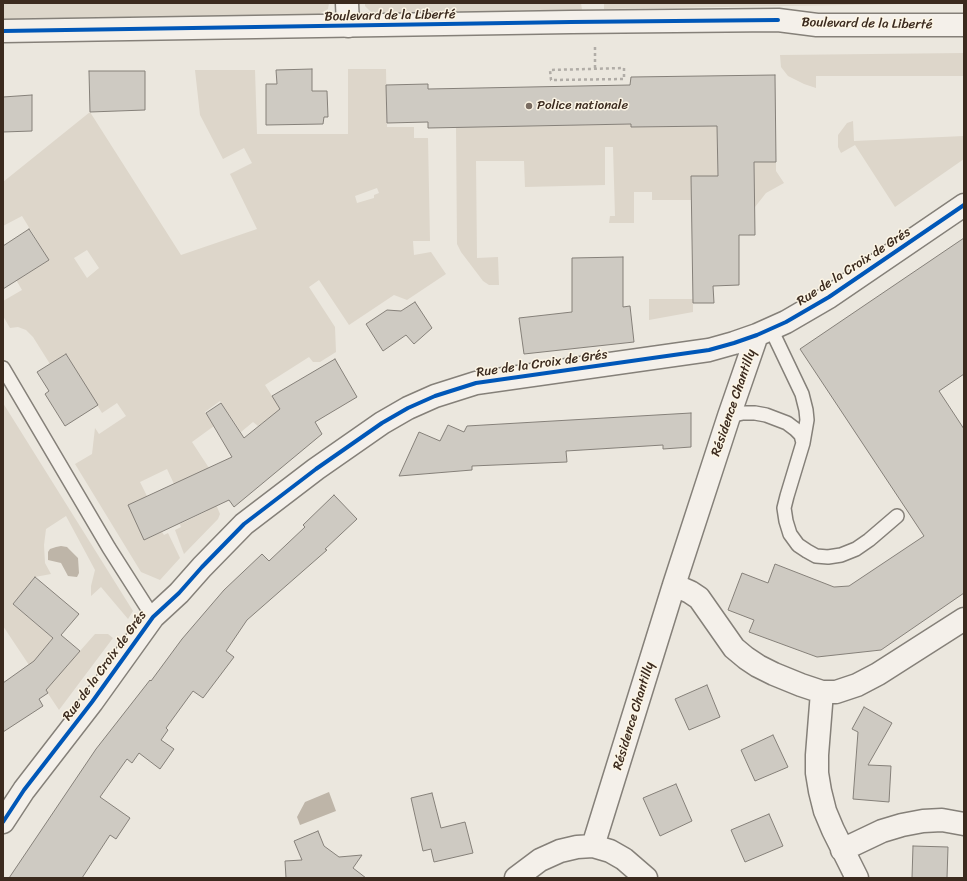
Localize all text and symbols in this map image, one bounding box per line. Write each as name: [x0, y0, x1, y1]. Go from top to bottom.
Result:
street label: Boulevard de la Liberté: [324, 7, 456, 25]
street label: Boulevard de la Liberté: [801, 15, 933, 33]
place label: Police nationale: [537, 98, 628, 114]
marker: Police nationale: [524, 101, 534, 111]
street label: Rue de la Croix de Grés: [794, 224, 914, 310]
street label: Rue de la Croix de Grés: [476, 347, 608, 381]
street label: Résidence Chantilly: [708, 347, 760, 459]
street label: Rue de la Croix de Grés: [60, 608, 150, 724]
street label: Résidence Chantilly: [610, 660, 658, 772]

